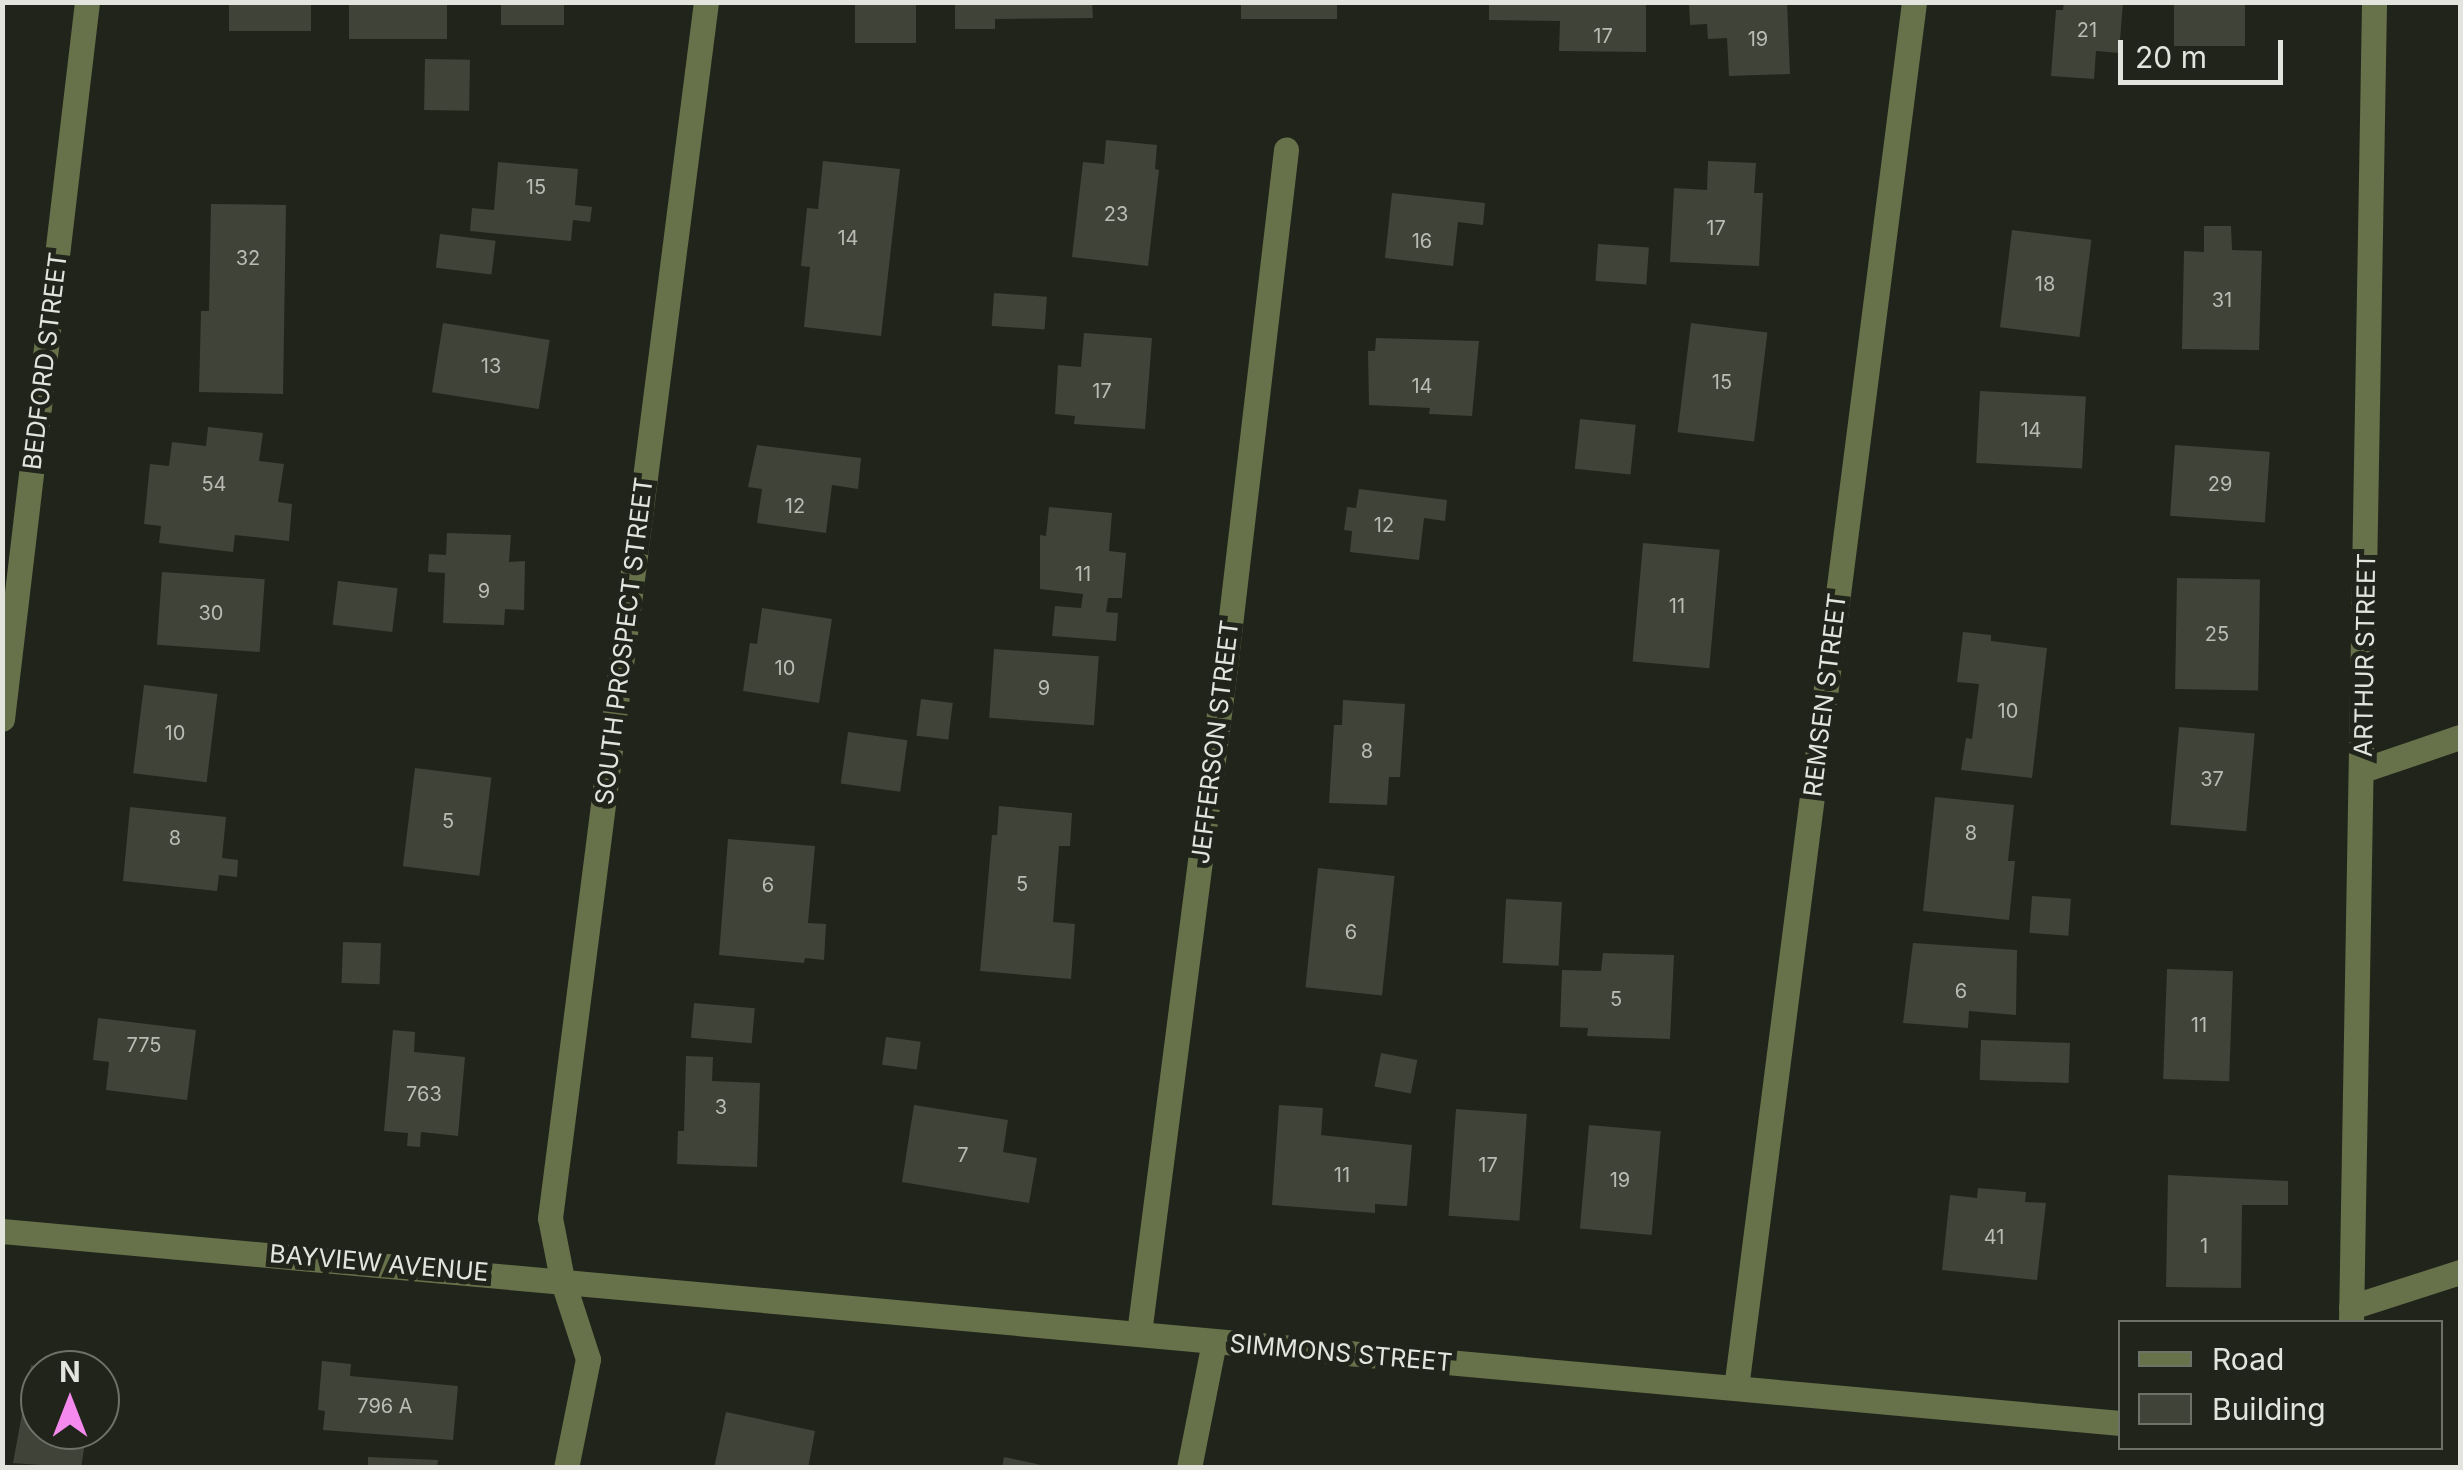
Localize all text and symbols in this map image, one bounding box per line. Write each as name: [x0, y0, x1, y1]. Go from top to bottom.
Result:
house number: 21: [2077, 18, 2097, 42]
scale bar: [2123, 20, 2288, 82]
house number: 17: [1593, 24, 1613, 48]
house number: 19: [1748, 27, 1768, 51]
text: 20 m: [2135, 39, 2207, 75]
house number: 15: [526, 175, 546, 199]
house number: 23: [1104, 202, 1128, 226]
house number: 17: [1706, 216, 1726, 240]
house number: 14: [837, 226, 859, 250]
house number: 16: [1412, 229, 1432, 253]
house number: 32: [236, 246, 260, 270]
street label: BEDFORD STREET: [17, 251, 73, 471]
house number: 18: [2035, 272, 2055, 296]
house number: 31: [2212, 288, 2232, 312]
house number: 13: [481, 354, 501, 378]
house number: 15: [1712, 370, 1732, 394]
house number: 14: [1411, 374, 1433, 398]
house number: 17: [1092, 379, 1112, 403]
house number: 14: [2020, 418, 2042, 442]
house number: 54: [201, 472, 227, 496]
house number: 29: [2208, 472, 2232, 496]
street label: SOUTH PROSPECT STREET: [589, 476, 659, 806]
house number: 12: [785, 494, 805, 518]
house number: 12: [1374, 513, 1394, 537]
street label: ARTHUR STREET: [2348, 553, 2382, 757]
house number: 11: [1075, 562, 1091, 586]
house number: 9: [478, 579, 490, 603]
street label: REMSEN STREET: [1798, 591, 1852, 799]
house number: 11: [1669, 594, 1685, 618]
house number: 30: [199, 601, 223, 625]
street label: JEFFERSON STREET: [1185, 618, 1245, 866]
house number: 25: [2205, 622, 2229, 646]
house number: 10: [775, 656, 795, 680]
house number: 9: [1038, 676, 1050, 700]
house number: 10: [1998, 699, 2018, 723]
house number: 10: [165, 721, 185, 745]
house number: 8: [1361, 739, 1373, 763]
house number: 37: [2200, 767, 2224, 791]
house number: 5: [442, 809, 454, 833]
house number: 8: [1965, 821, 1977, 845]
house number: 8: [169, 826, 181, 850]
house number: 5: [1016, 872, 1028, 896]
house number: 6: [762, 873, 774, 897]
house number: 6: [1345, 920, 1357, 944]
house number: 6: [1955, 979, 1967, 1003]
house number: 5: [1610, 987, 1622, 1011]
house number: 11: [2191, 1013, 2207, 1037]
house number: 775: [127, 1033, 161, 1057]
house number: 763: [406, 1082, 442, 1106]
house number: 3: [715, 1095, 727, 1119]
house number: 7: [957, 1143, 969, 1167]
house number: 17: [1478, 1153, 1498, 1177]
house number: 11: [1334, 1163, 1350, 1187]
house number: 19: [1610, 1168, 1630, 1192]
house number: 41: [1984, 1225, 2004, 1249]
house number: 1: [2200, 1234, 2208, 1258]
street label: BAYVIEW AVENUE: [268, 1238, 490, 1288]
legend: [2118, 1320, 2443, 1450]
street label: SIMMONS STREET: [1228, 1328, 1454, 1378]
text: Road: [2212, 1341, 2284, 1377]
north arrow: [20, 1350, 120, 1450]
text: N: [59, 1355, 81, 1389]
text: Building: [2212, 1391, 2326, 1427]
house number: 796 A: [357, 1394, 413, 1418]

